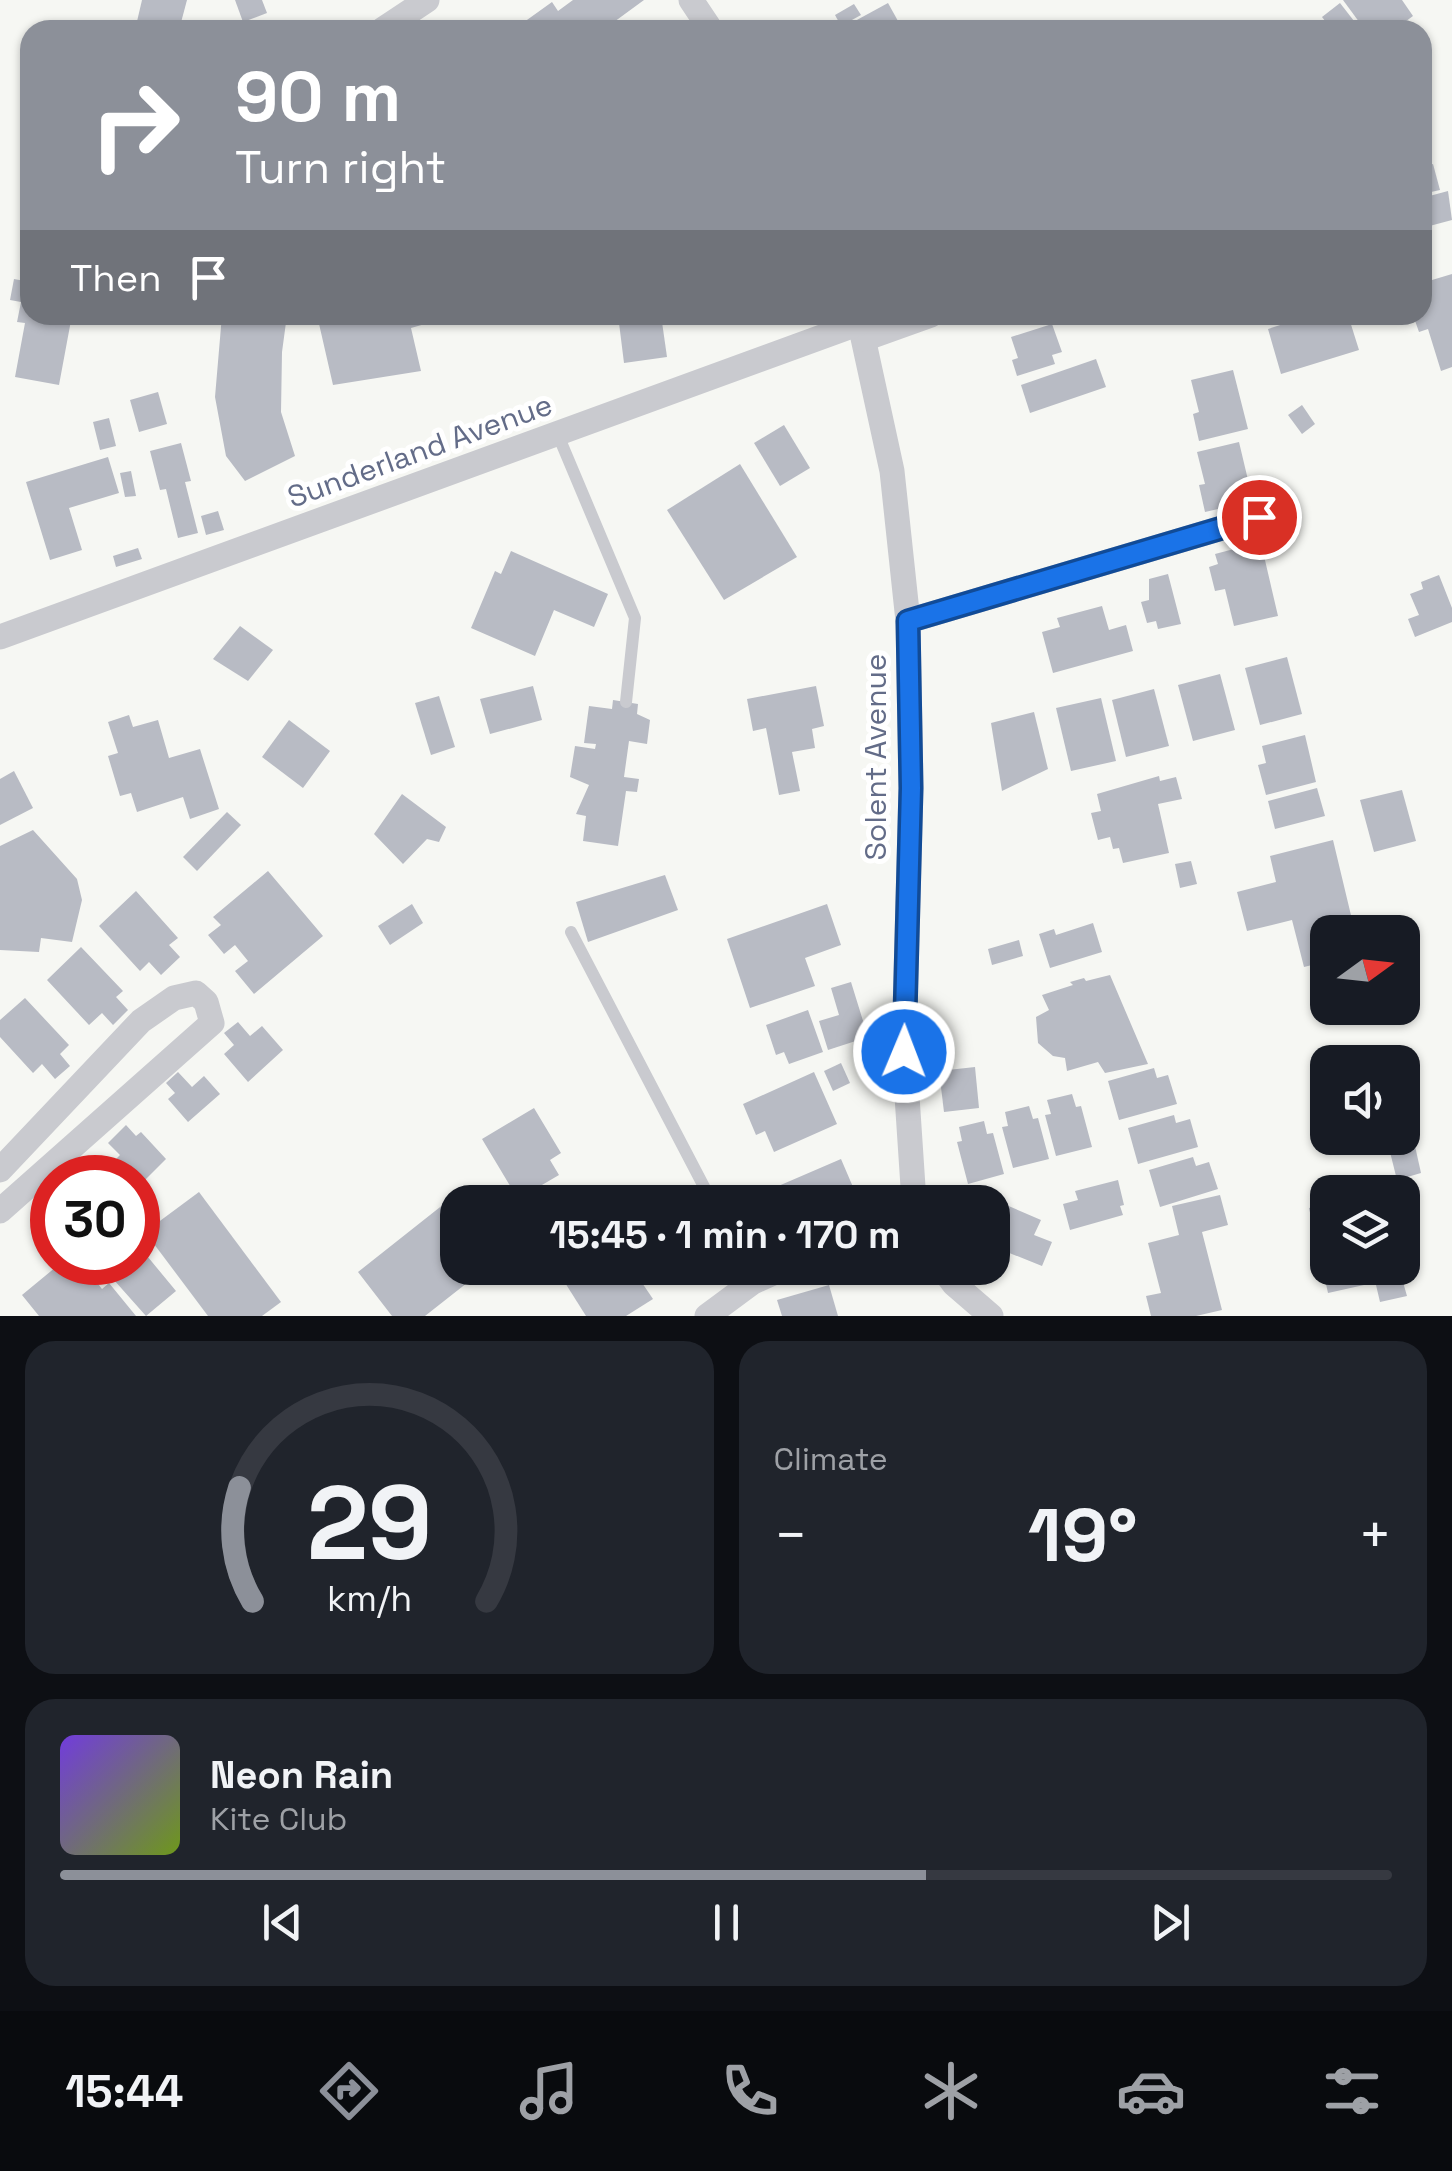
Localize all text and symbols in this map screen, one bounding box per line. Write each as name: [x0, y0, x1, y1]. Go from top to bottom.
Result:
text: 90 m: [235, 52, 401, 141]
icon: right: [70, 60, 200, 190]
text: Turn right: [235, 139, 446, 196]
icon: arrive: [181, 250, 236, 305]
text: Then: [70, 254, 161, 302]
street label: Sunderland Avenue: [282, 384, 558, 517]
pin: [1217, 475, 1302, 560]
icon: arrive: [1232, 490, 1287, 545]
street label: Solent Avenue: [856, 653, 895, 861]
north arrow: [1310, 915, 1420, 1025]
map controls: [1310, 915, 1420, 1285]
position arrow: [852, 1000, 956, 1104]
button: sound: [1310, 1045, 1420, 1155]
speed limit sign: 30: [30, 1155, 160, 1285]
button: layers: [1310, 1175, 1420, 1285]
text: 15:45 · 1 min · 170 m: [549, 1211, 901, 1259]
text: Climate: [774, 1439, 888, 1479]
text: 29: [306, 1457, 432, 1589]
text: 19°: [1028, 1487, 1138, 1583]
text: −: [774, 1500, 808, 1570]
text: +: [1358, 1500, 1392, 1570]
text: km/h: [327, 1576, 412, 1621]
text: Neon Rain: [210, 1751, 393, 1799]
text: Kite Club: [210, 1799, 347, 1839]
icon: previous: [255, 1895, 310, 1950]
icon: pause: [699, 1895, 754, 1950]
icon: next: [1143, 1895, 1198, 1950]
icon: directions: [314, 2056, 384, 2126]
icon: music: [514, 2056, 584, 2126]
icon: phone: [715, 2056, 785, 2126]
icon: climate: [916, 2056, 986, 2126]
icon: car: [1116, 2056, 1186, 2126]
icon: filters: [1317, 2056, 1387, 2126]
text: 15:44: [65, 2063, 183, 2120]

